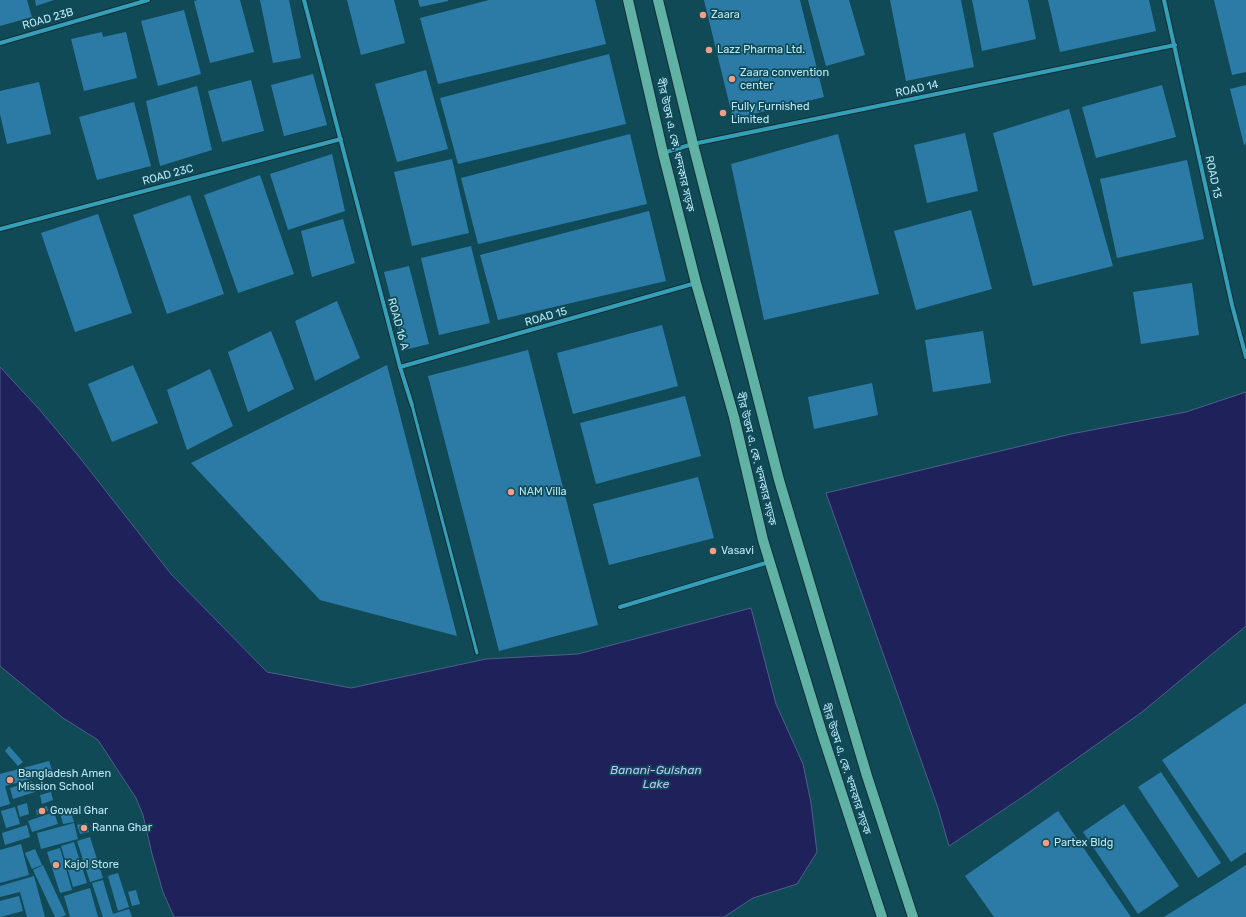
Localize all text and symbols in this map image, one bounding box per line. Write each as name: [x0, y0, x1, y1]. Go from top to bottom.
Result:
street label: ROAD 23B: [21, 5, 75, 33]
place label: Zaara: [711, 8, 740, 22]
marker: Zaara: [698, 10, 708, 20]
place label: Lazz Pharma Ltd.: [717, 43, 805, 57]
marker: Lazz Pharma Ltd.: [704, 45, 714, 55]
place label: Zaara convention center: [740, 66, 829, 92]
marker: Zaara convention center: [727, 74, 737, 84]
street label: বীর উত্তম এ. কে. খন্দকার সড়ক: [653, 77, 697, 213]
street label: ROAD 14: [894, 78, 940, 100]
place label: Fully Furnished Limited: [731, 100, 809, 126]
marker: Fully Furnished Limited: [718, 108, 728, 118]
street label: ROAD 13: [1202, 154, 1224, 200]
street label: ROAD 23C: [141, 162, 195, 188]
street label: ROAD 16 A: [385, 296, 411, 352]
street label: ROAD 15: [523, 305, 569, 329]
street label: বীর উত্তম এ. কে. খন্দকার সড়ক: [733, 391, 779, 527]
place label: NAM Villa: [519, 485, 567, 499]
marker: NAM Villa: [506, 487, 516, 497]
place label: Vasavi: [721, 544, 754, 558]
marker: Vasavi: [708, 546, 718, 556]
street label: বীর উত্তম এ. কে. খন্দকার সড়ক: [819, 702, 873, 836]
water label: Banani-Gulshan Lake: [610, 764, 702, 792]
place label: Bangladesh Amen Mission School: [18, 767, 111, 793]
marker: Bangladesh Amen Mission School: [5, 775, 15, 785]
place label: Gowal Ghar: [50, 804, 108, 818]
marker: Gowal Ghar: [37, 806, 47, 816]
place label: Ranna Ghar: [92, 821, 152, 835]
marker: Ranna Ghar: [79, 823, 89, 833]
place label: Partex Bldg: [1054, 836, 1113, 850]
marker: Partex Bldg: [1041, 838, 1051, 848]
place label: Kajol Store: [64, 858, 119, 872]
marker: Kajol Store: [51, 860, 61, 870]

